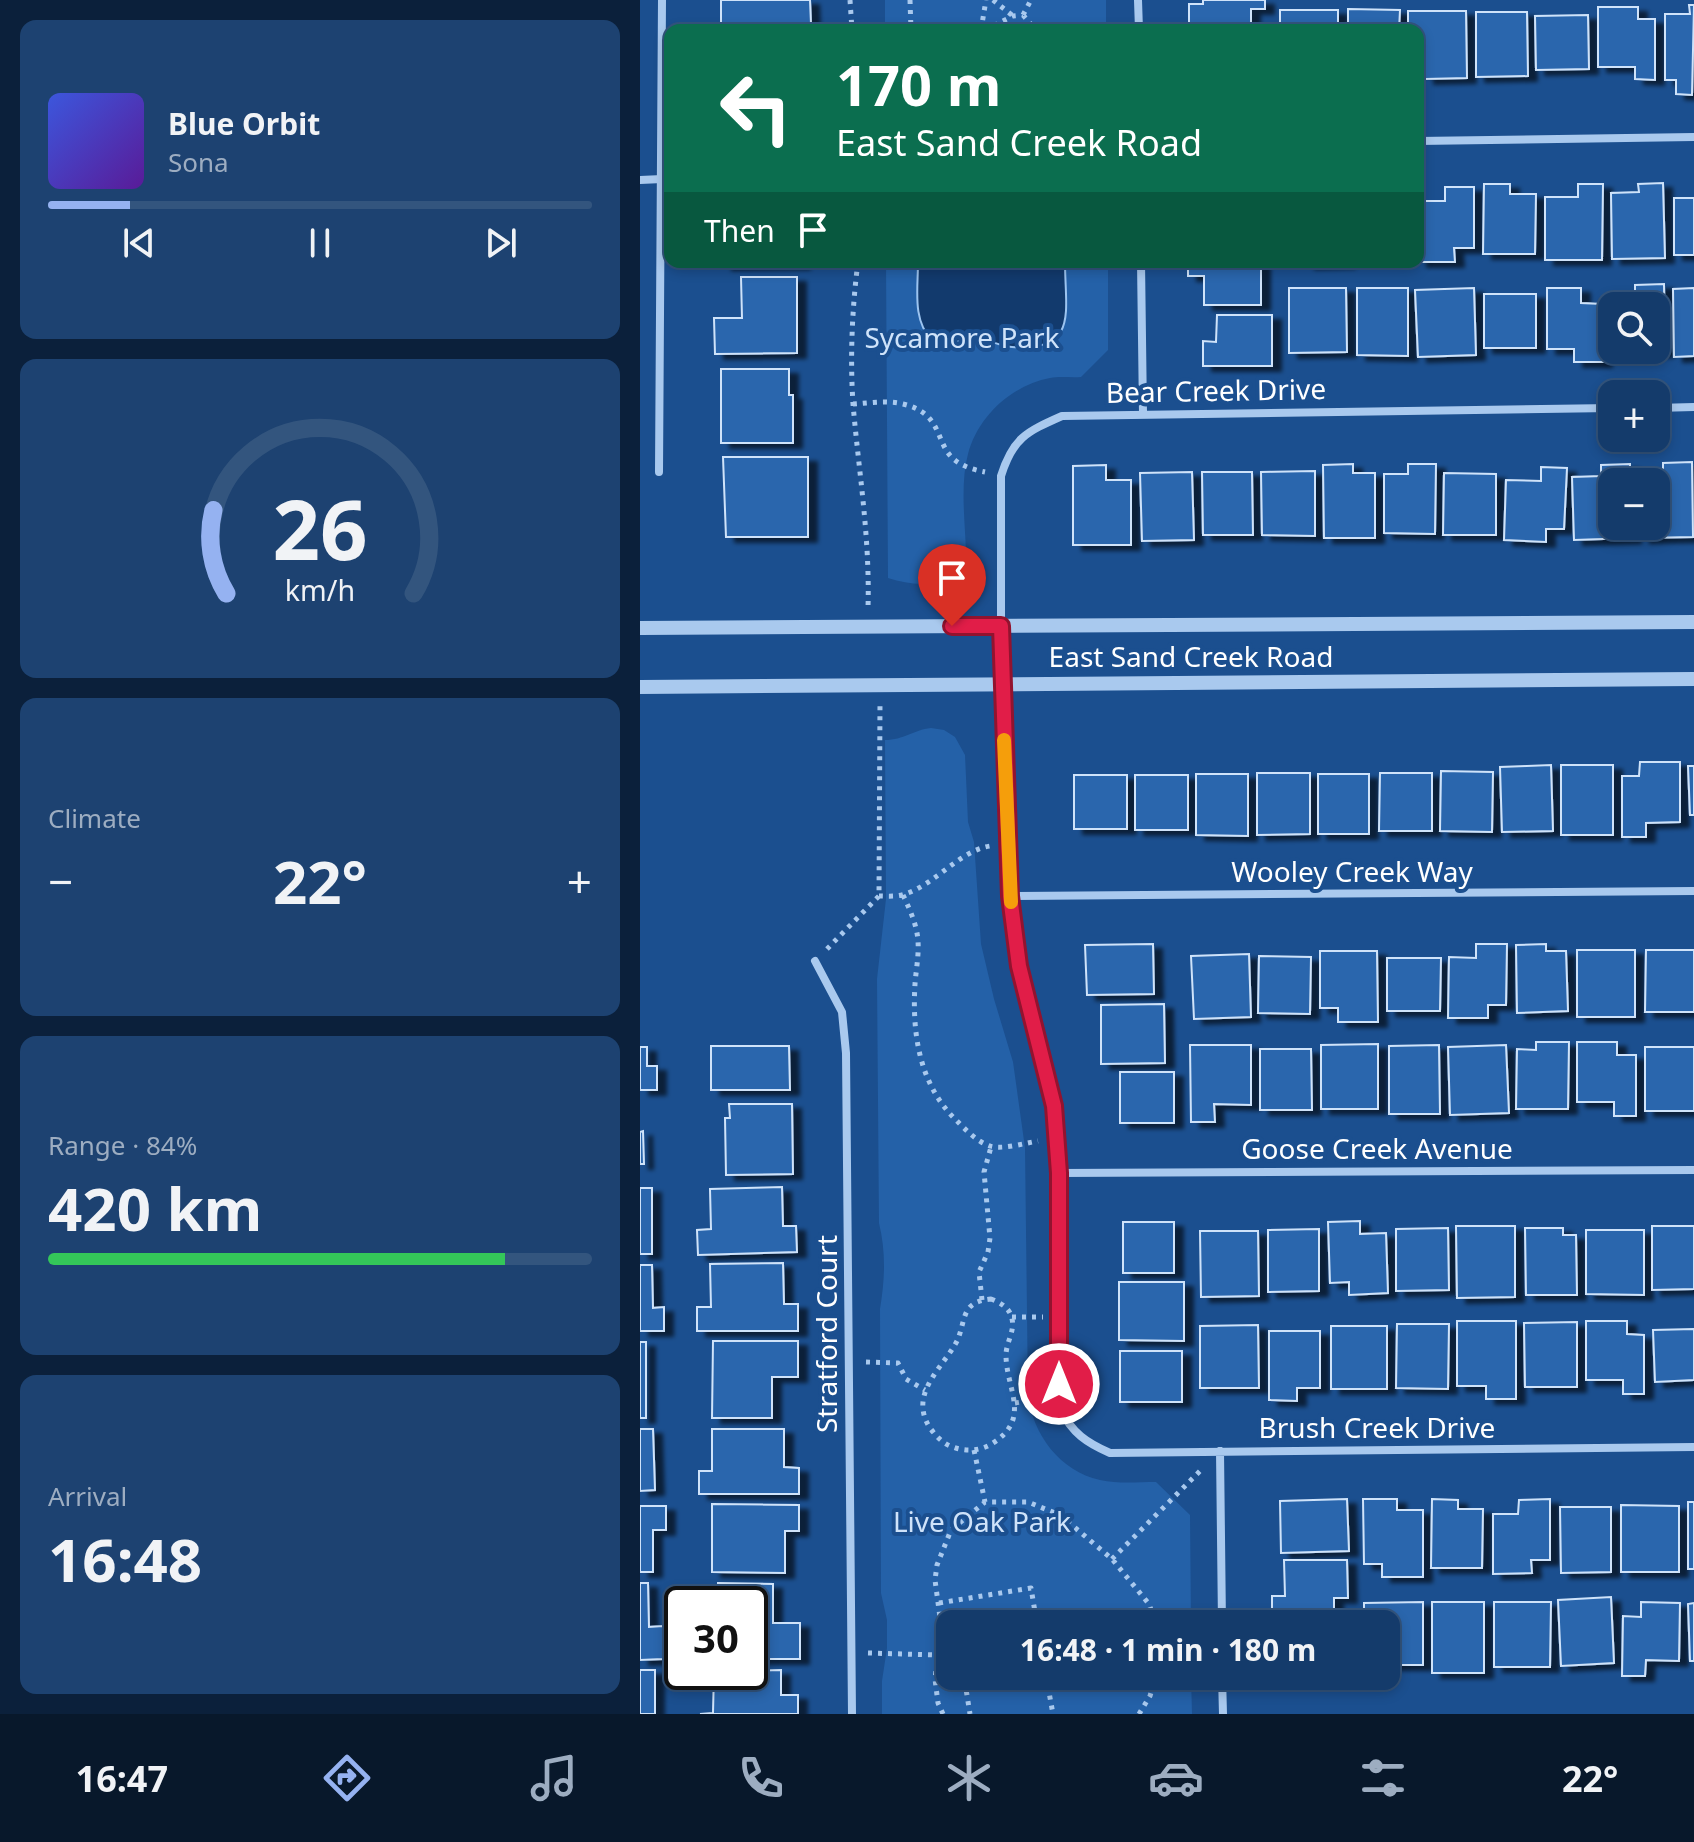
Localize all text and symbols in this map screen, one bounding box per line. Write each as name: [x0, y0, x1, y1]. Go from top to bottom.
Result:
text: 170 m: [836, 46, 1001, 122]
icon: left: [704, 56, 808, 160]
text: Blue Orbit: [168, 103, 320, 144]
text: East Sand Creek Road: [836, 118, 1202, 167]
text: Sona: [168, 144, 229, 180]
icon: arrive: [791, 208, 835, 252]
text: Then: [704, 210, 775, 251]
icon: previous: [117, 221, 161, 265]
icon: pause: [298, 221, 342, 265]
icon: next: [479, 221, 523, 265]
map controls: [1598, 292, 1670, 540]
button: search: [1598, 292, 1670, 364]
park label: Sycamore Park: [864, 318, 1060, 356]
street label: Bear Creek Drive: [1106, 369, 1326, 411]
button: +: [1598, 380, 1670, 452]
button: −: [1598, 468, 1670, 540]
text: 26: [272, 471, 368, 584]
pin: [918, 544, 986, 626]
icon: arrive: [930, 556, 974, 600]
text: km/h: [285, 570, 355, 609]
street label: East Sand Creek Road: [1049, 637, 1333, 675]
text: Climate: [48, 800, 141, 836]
text: 22°: [273, 840, 367, 922]
text: −: [48, 851, 73, 911]
text: +: [567, 851, 592, 911]
street label: Wooley Creek Way: [1231, 852, 1473, 890]
text: Range · 84%: [48, 1127, 197, 1163]
street label: Goose Creek Avenue: [1241, 1129, 1513, 1167]
text: 420 km: [48, 1167, 262, 1249]
street label: Stratford Court: [807, 1235, 845, 1433]
position arrow: [1017, 1342, 1101, 1426]
street label: Brush Creek Drive: [1259, 1408, 1495, 1446]
text: Arrival: [48, 1478, 127, 1514]
park label: Live Oak Park: [893, 1502, 1071, 1540]
text: 16:48: [48, 1518, 202, 1600]
speed limit sign: 30: [664, 1586, 768, 1690]
text: 16:48 · 1 min · 180 m: [1020, 1629, 1316, 1670]
icon: directions: [319, 1750, 375, 1806]
icon: music: [526, 1750, 582, 1806]
icon: phone: [733, 1750, 789, 1806]
icon: climate: [941, 1750, 997, 1806]
icon: car: [1148, 1750, 1204, 1806]
icon: filters: [1355, 1750, 1411, 1806]
text: 16:47: [76, 1754, 168, 1803]
text: 22°: [1562, 1754, 1618, 1803]

